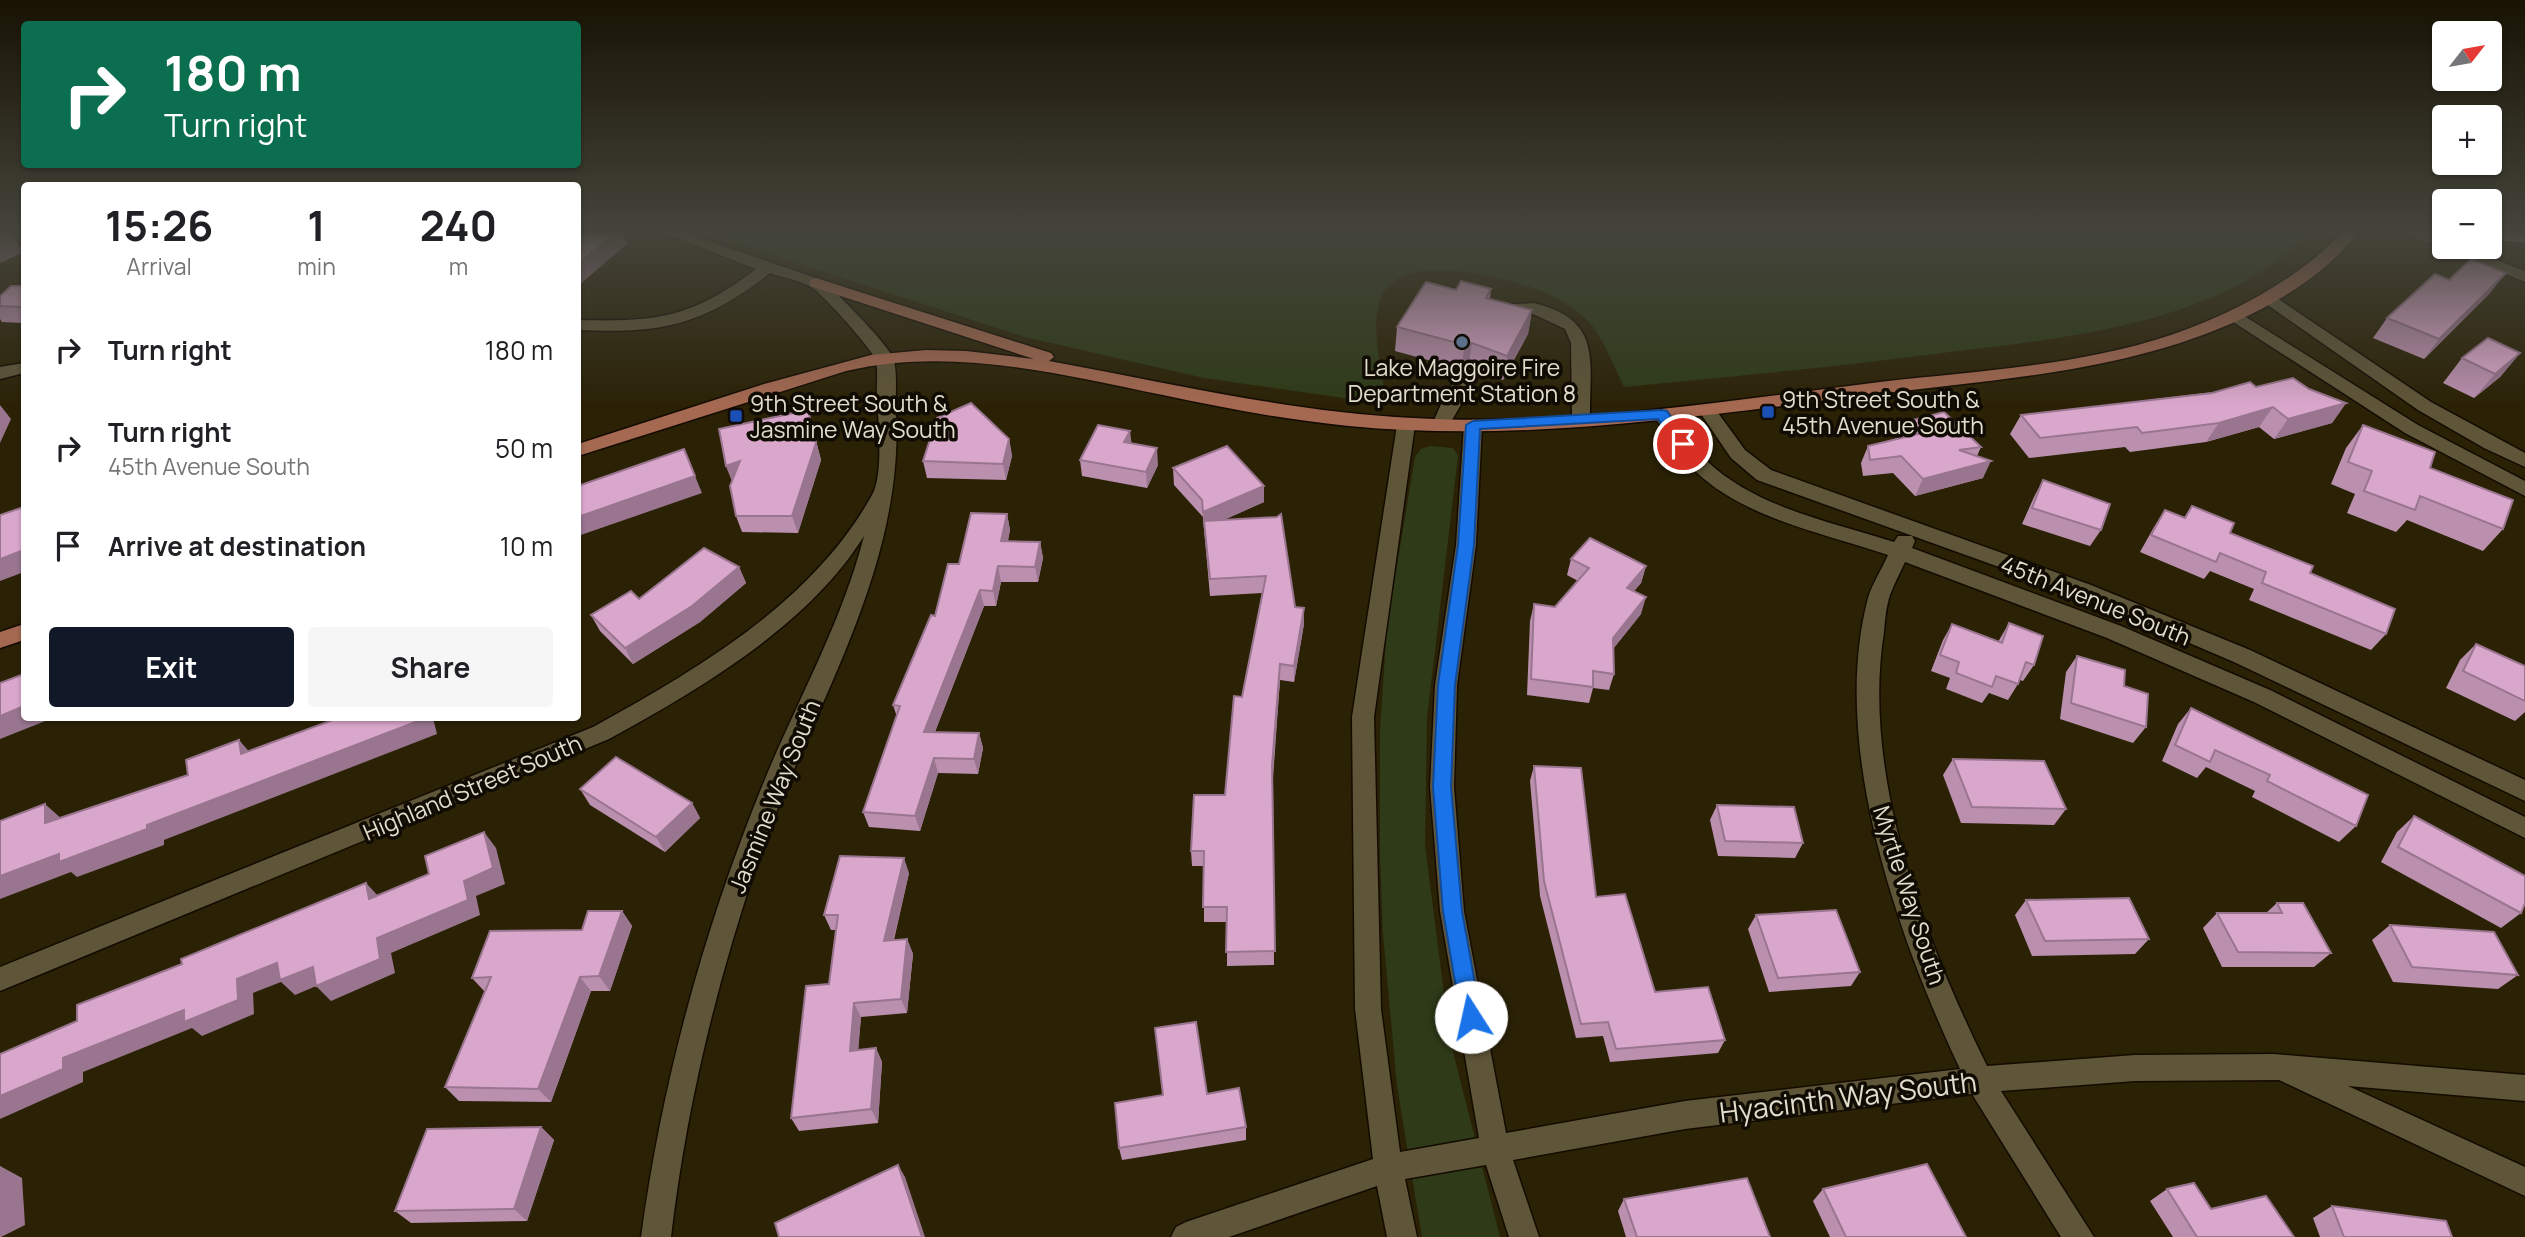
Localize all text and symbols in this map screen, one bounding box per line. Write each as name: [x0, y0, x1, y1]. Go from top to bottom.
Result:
north arrow: [2432, 21, 2502, 91]
map controls: [2432, 21, 2502, 259]
text: 180 m: [164, 39, 302, 106]
icon: right: [49, 49, 140, 140]
text: Turn right: [164, 103, 307, 147]
button: +: [2432, 105, 2502, 175]
button: −: [2432, 189, 2502, 259]
text: 15:26: [105, 196, 213, 254]
text: 1: [307, 196, 326, 254]
text: 240: [420, 196, 497, 254]
text: Arrival: [126, 250, 192, 282]
text: min: [297, 250, 336, 282]
text: m: [449, 250, 468, 282]
icon: right: [49, 331, 87, 369]
text: Turn right: [108, 332, 232, 368]
text: 180 m: [485, 332, 553, 368]
marker: Lake Maggoire Fire Department Station 8: [1454, 334, 1470, 350]
place label: Lake Maggoire Fire Department Station 8: [1348, 351, 1576, 409]
place label: 9th Street South & 45th Avenue South: [1782, 383, 1984, 441]
place label: 9th Street South & Jasmine Way South: [750, 387, 956, 445]
marker: 9th Street South & 45th Avenue South: [1760, 404, 1776, 420]
marker: 9th Street South & Jasmine Way South: [728, 408, 744, 424]
text: Turn right: [108, 414, 232, 450]
pin: [1653, 414, 1713, 474]
icon: arrive: [1664, 425, 1702, 463]
icon: right: [49, 429, 87, 467]
text: 50 m: [495, 430, 553, 466]
text: 45th Avenue South: [108, 450, 310, 482]
icon: arrive: [49, 527, 87, 565]
text: Arrive at destination: [108, 528, 366, 564]
text: 10 m: [500, 528, 553, 564]
street label: 45th Avenue South: [1996, 547, 2196, 653]
button: Exit: [49, 627, 294, 707]
button: Share: [308, 627, 553, 707]
street label: Jasmine Way South: [721, 695, 827, 897]
street label: Highland Street South: [358, 726, 586, 848]
street label: Myrtle Way South: [1866, 802, 1954, 988]
position arrow: [1434, 980, 1508, 1054]
street label: Hyacinth Way South: [1717, 1061, 1979, 1131]

